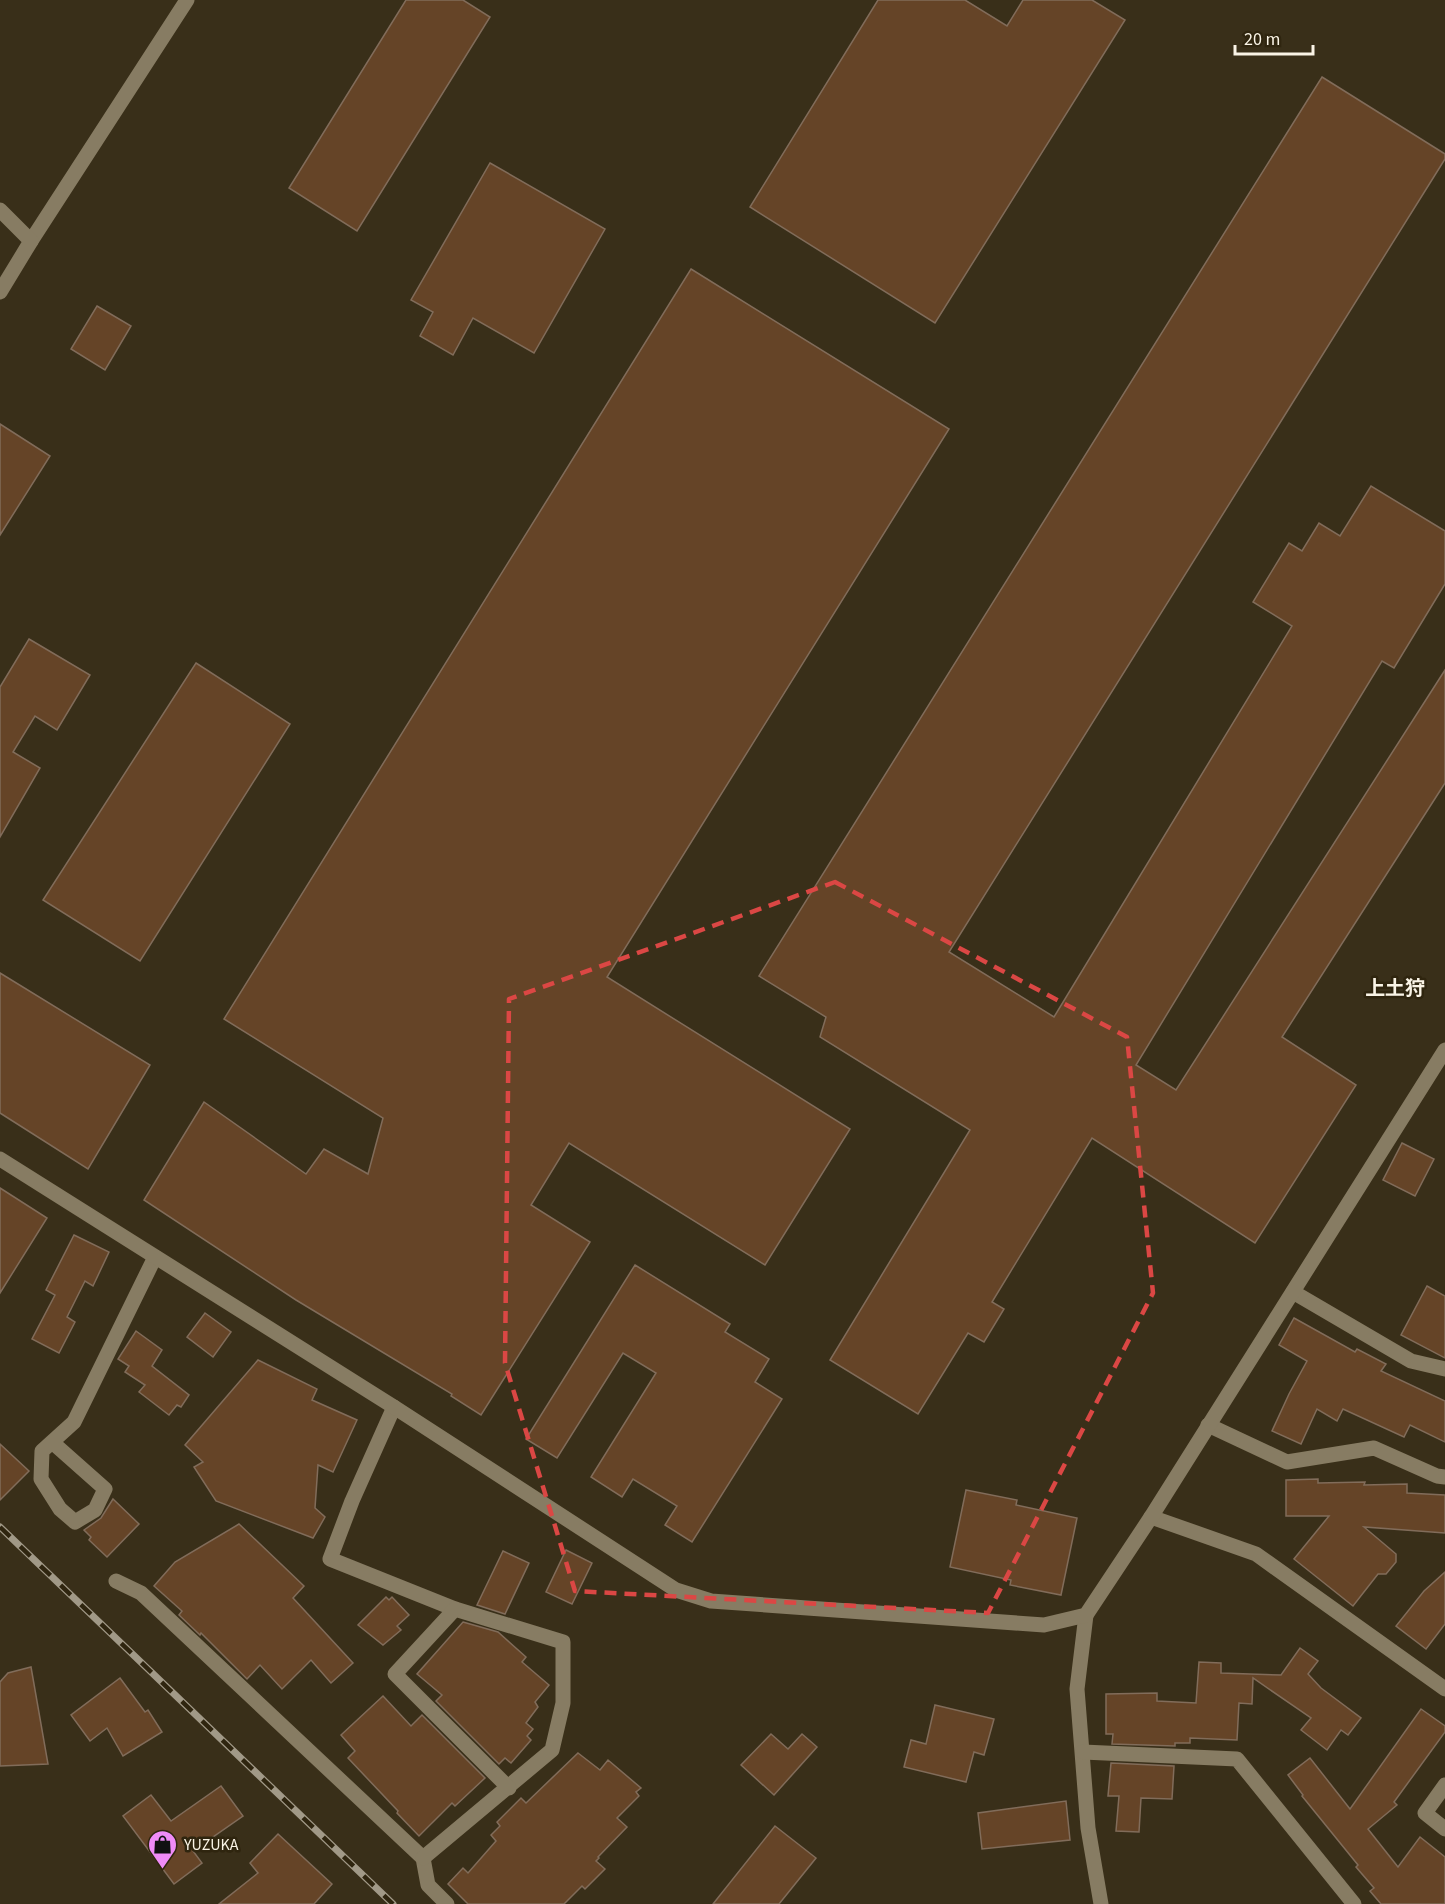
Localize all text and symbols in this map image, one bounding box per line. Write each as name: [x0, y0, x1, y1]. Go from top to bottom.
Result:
scale bar: [1235, 18, 1313, 56]
text: 20 m: [1244, 27, 1280, 52]
district label: 上土狩: [1365, 975, 1425, 1003]
shop icon: YUZUKA: [147, 1828, 179, 1870]
place label: YUZUKA: [183, 1834, 239, 1856]

